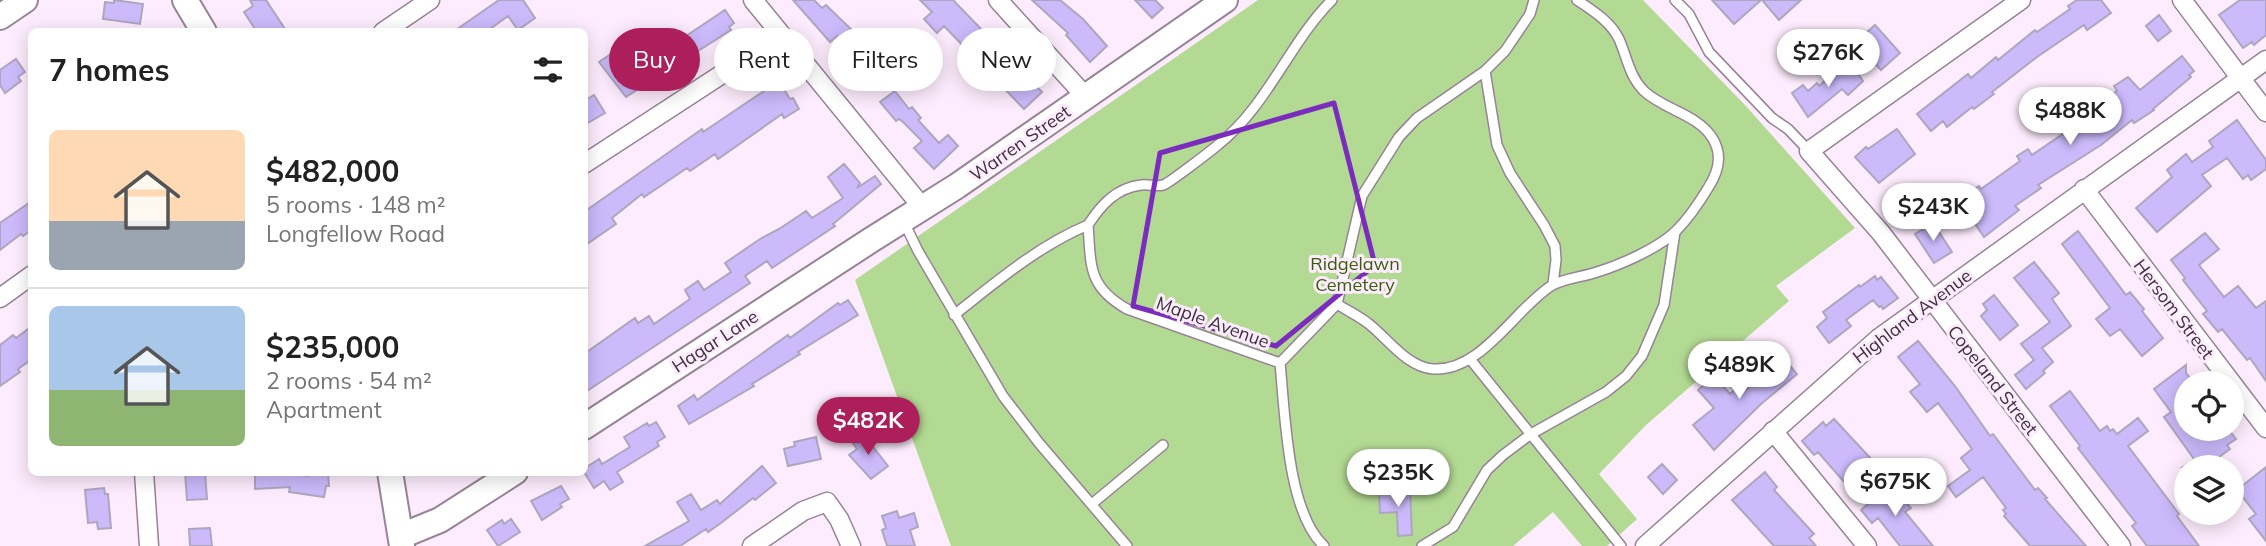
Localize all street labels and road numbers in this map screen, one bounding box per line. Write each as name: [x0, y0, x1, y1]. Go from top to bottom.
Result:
street label: Warren Street: [965, 100, 1075, 186]
street label: Hersom Street: [2129, 254, 2219, 364]
street label: Highland Avenue: [1848, 264, 1976, 368]
street label: Maple Avenue: [1153, 291, 1273, 353]
street label: Hagar Lane: [667, 305, 763, 377]
street label: Copeland Street: [1943, 320, 2043, 440]

